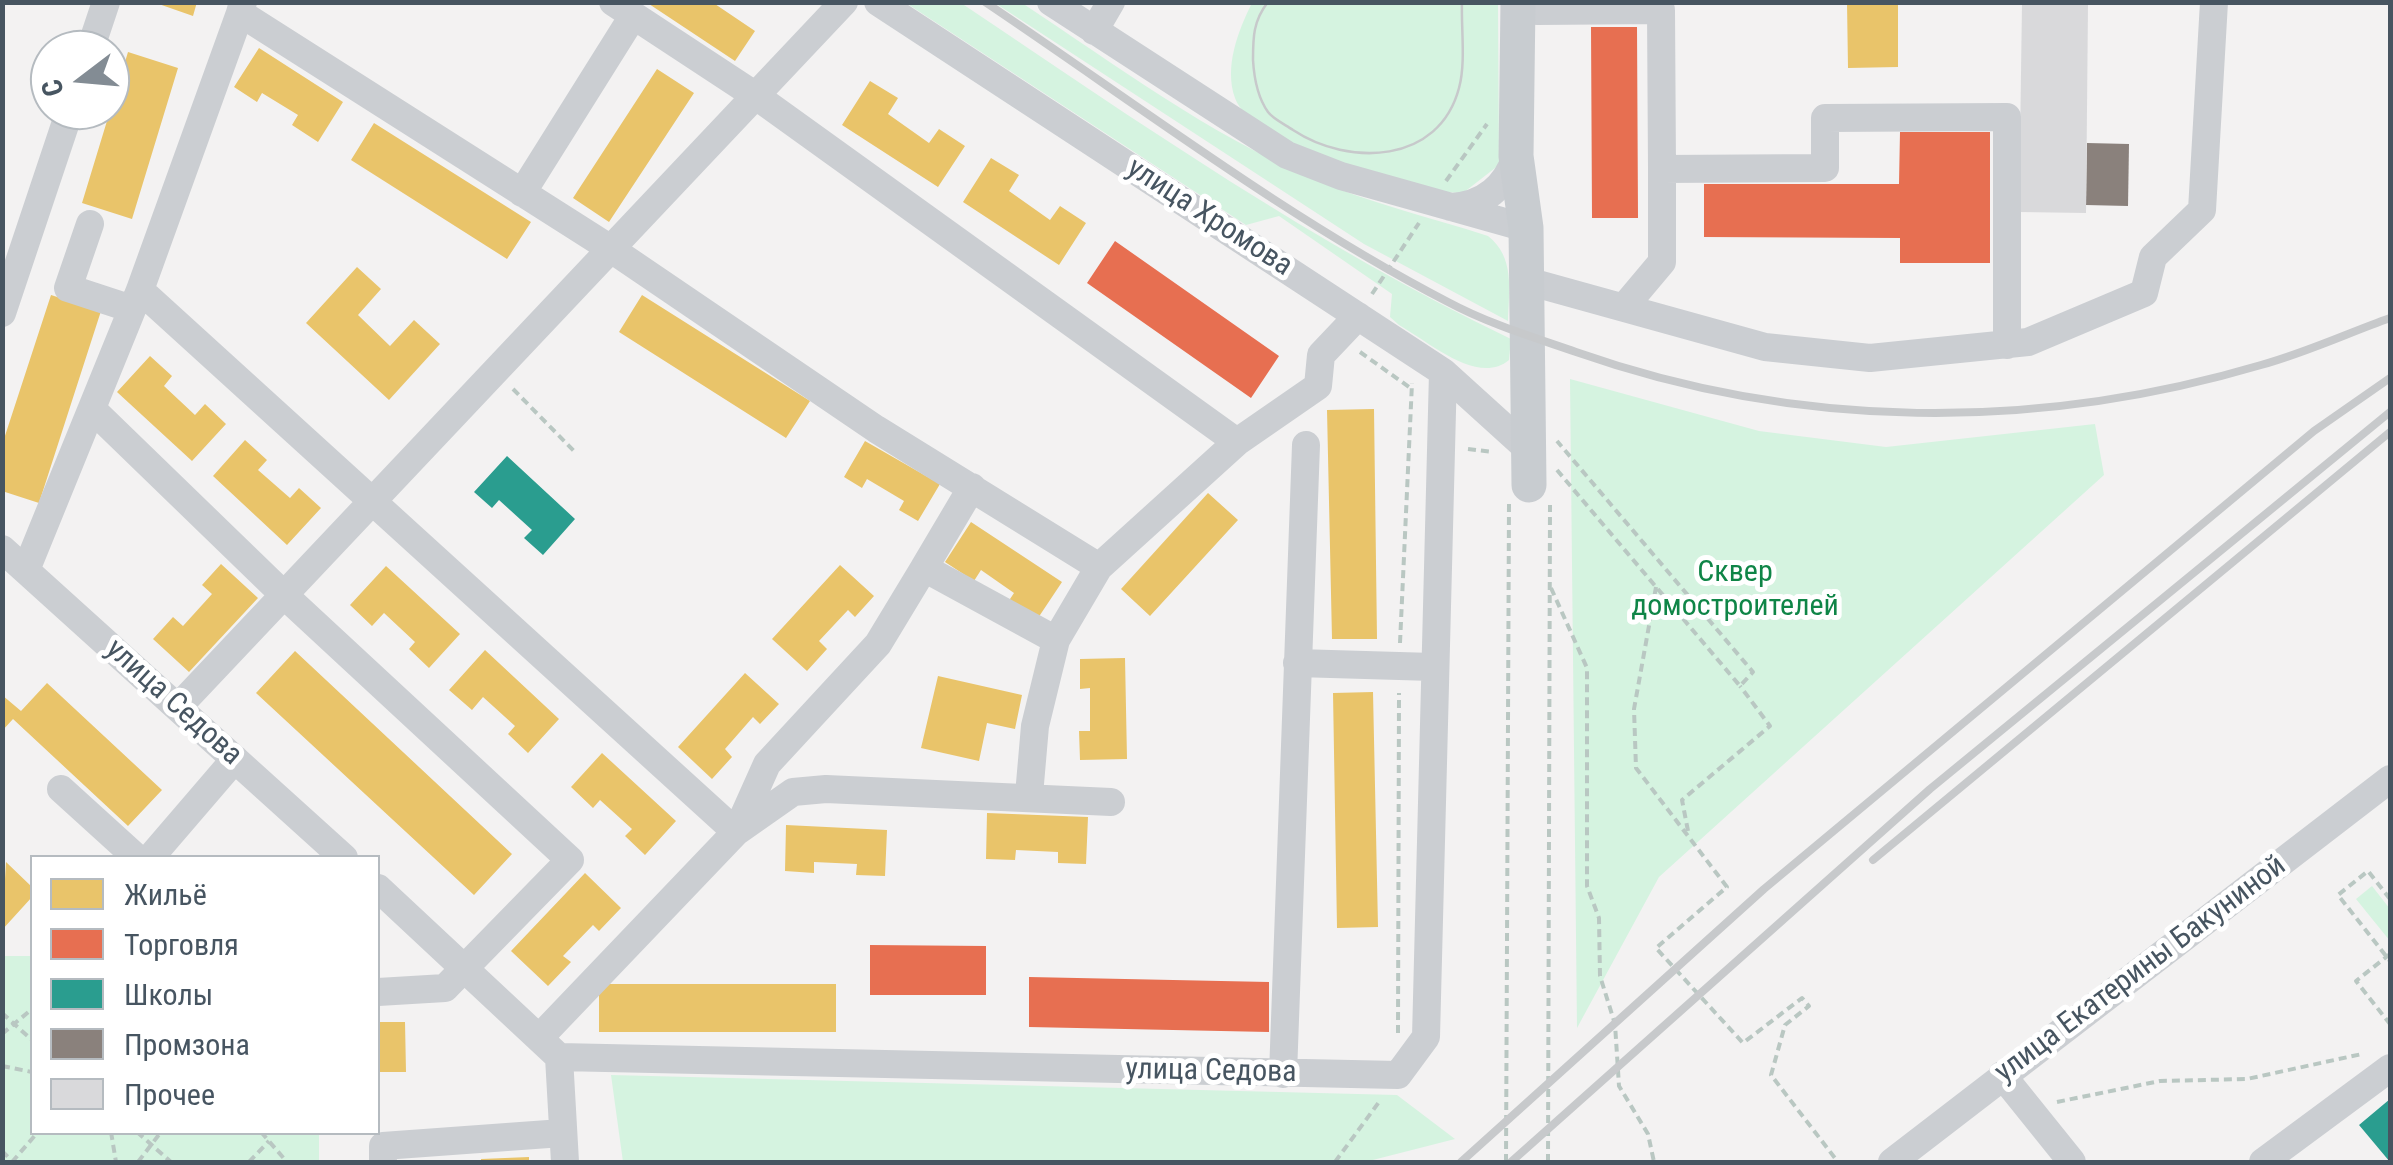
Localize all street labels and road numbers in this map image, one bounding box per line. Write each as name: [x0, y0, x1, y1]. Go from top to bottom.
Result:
street label: улица Хромова: [1120, 151, 1298, 285]
street label: улица Седова: [97, 632, 249, 774]
street label: улица Екатерины Бакуниной: [1988, 849, 2294, 1091]
street label: улица Седова: [1125, 1053, 1297, 1091]

